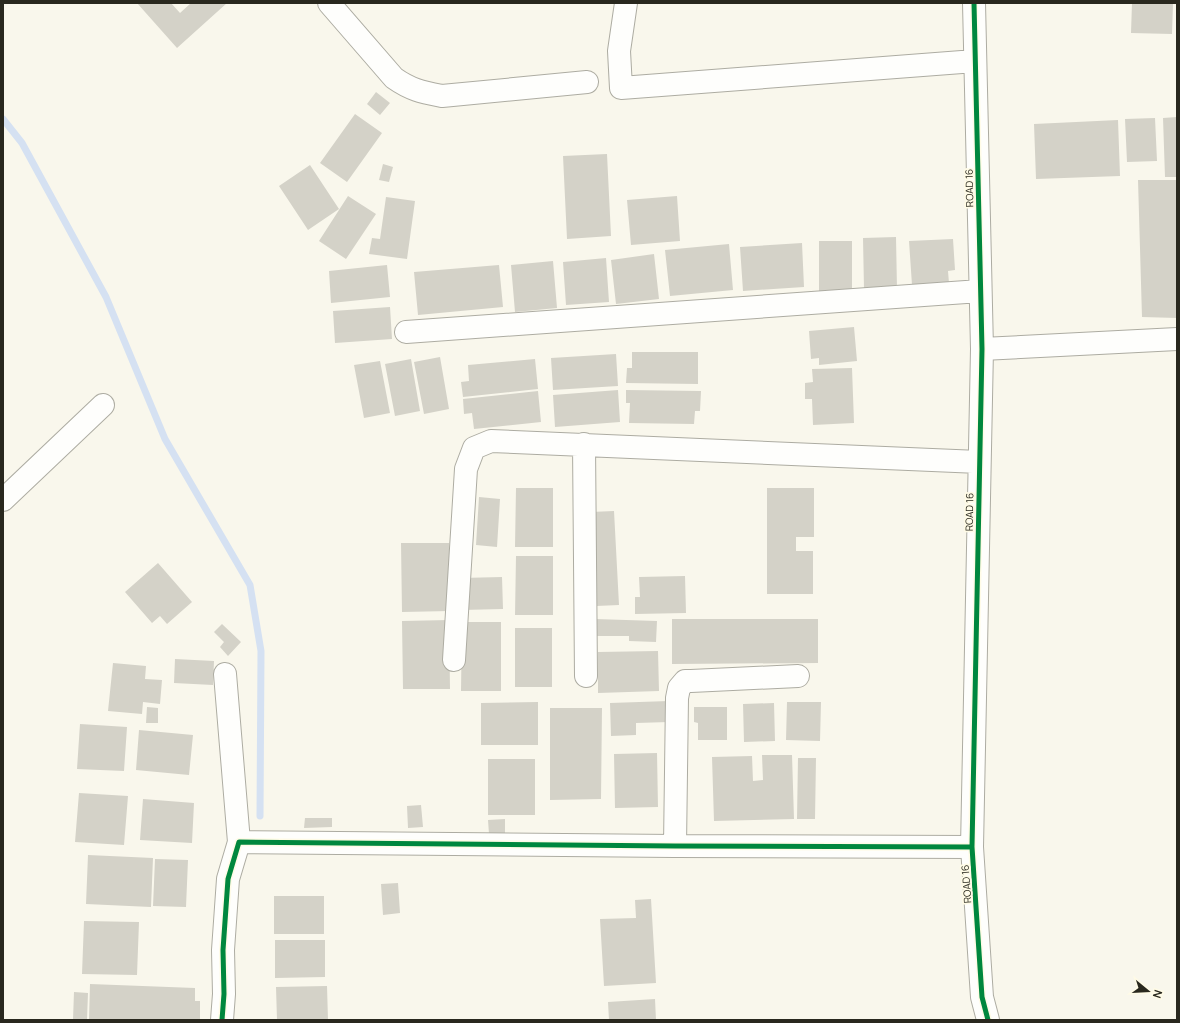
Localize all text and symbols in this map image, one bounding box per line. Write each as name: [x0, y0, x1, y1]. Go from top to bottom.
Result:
street label: ROAD 16: [962, 169, 976, 207]
street label: ROAD 16: [962, 493, 976, 531]
street label: ROAD 16: [958, 864, 974, 904]
north arrow: [1128, 971, 1168, 1011]
text: N: [1150, 988, 1166, 1000]

